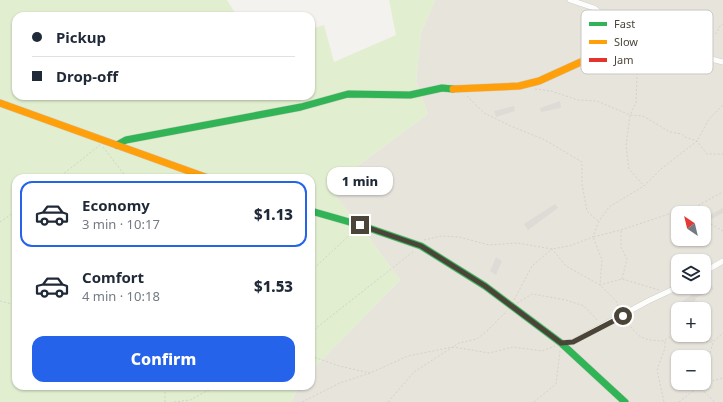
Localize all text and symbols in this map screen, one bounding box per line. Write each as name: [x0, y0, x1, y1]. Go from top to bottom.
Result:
legend: [581, 10, 713, 74]
text: Fast: [614, 16, 635, 31]
text: Pickup: [56, 27, 106, 47]
text: Slow: [614, 34, 638, 49]
text: Jam: [613, 52, 633, 67]
text: Drop-off: [56, 66, 118, 86]
callout: 1 min: [327, 167, 393, 195]
text: 1 min: [342, 172, 378, 190]
text: Economy: [82, 195, 150, 215]
icon: car: [34, 196, 70, 232]
text: $1.13: [254, 204, 293, 224]
north arrow: [671, 206, 711, 246]
map controls: [671, 206, 711, 390]
text: 3 min · 10:17: [82, 215, 160, 233]
route end: [351, 216, 369, 234]
button: layers: [671, 254, 711, 294]
text: Comfort: [82, 267, 144, 287]
icon: car: [34, 268, 70, 304]
text: $1.53: [254, 276, 293, 296]
text: 4 min · 10:18: [82, 287, 160, 305]
button: +: [671, 302, 711, 342]
route start: [614, 307, 632, 325]
button: Confirm: [32, 336, 295, 382]
button: −: [671, 350, 711, 390]

